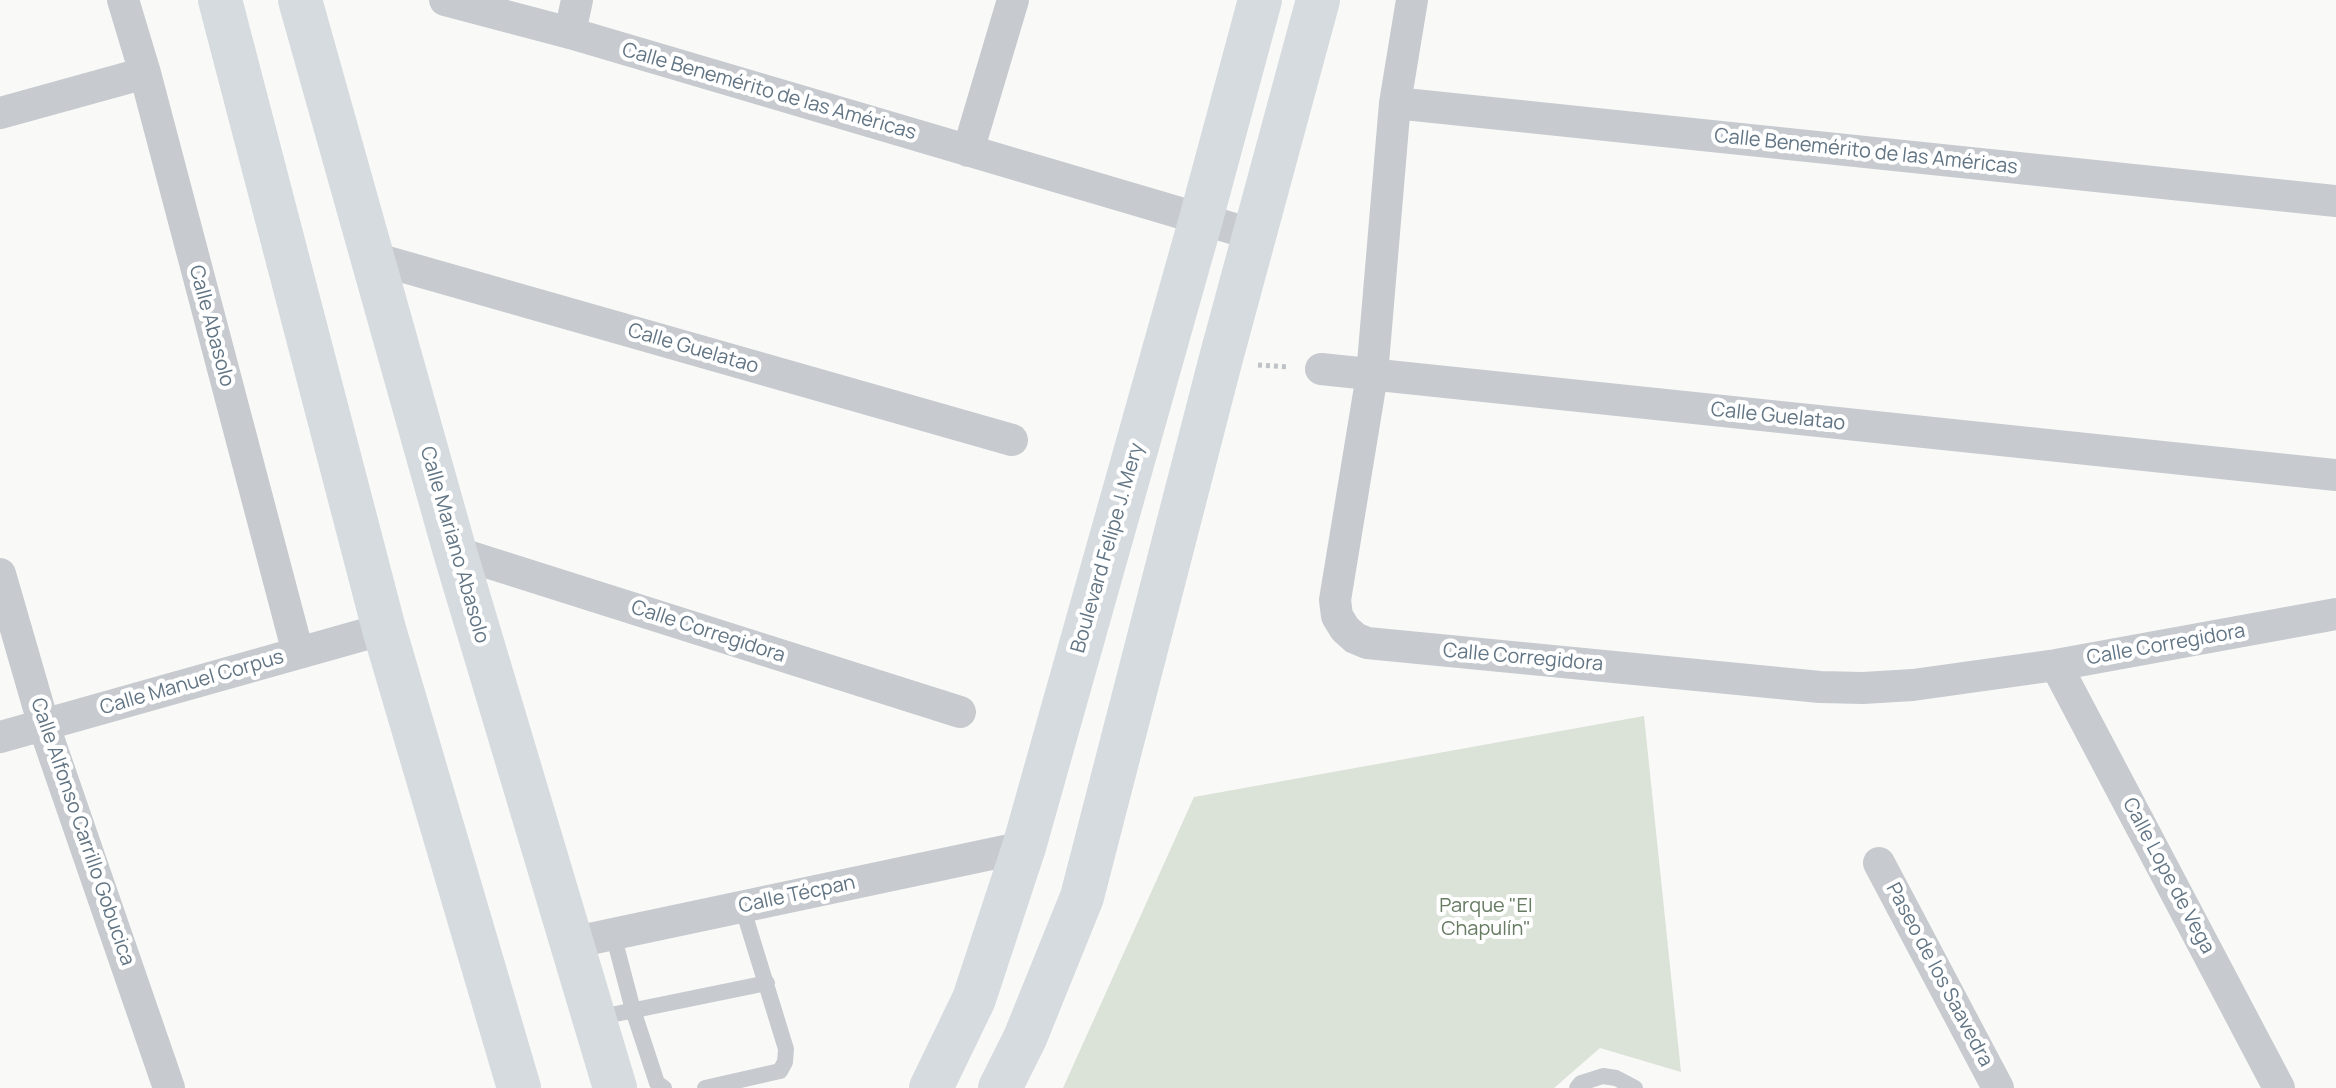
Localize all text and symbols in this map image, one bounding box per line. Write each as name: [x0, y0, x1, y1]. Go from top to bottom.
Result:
street label: Calle Benemérito de las Américas: [619, 38, 919, 146]
street label: Calle Benemérito de las Américas: [1713, 124, 2019, 180]
street label: Calle Abasolo: [183, 263, 239, 389]
street label: Calle Guelatao: [625, 319, 761, 379]
street label: Calle Guelatao: [1710, 398, 1846, 436]
street label: Boulevard Felipe J. Mery: [1067, 440, 1149, 656]
street label: Calle Mariano Abasolo: [414, 444, 494, 646]
street label: Calle Corregidora: [628, 596, 788, 668]
street label: Calle Corregidora: [2085, 619, 2247, 671]
street label: Calle Corregidora: [1442, 639, 1604, 677]
street label: Calle Manuel Corpus: [97, 645, 287, 721]
street label: Calle Alfonso Carrillo Gobucica: [25, 695, 139, 969]
street label: Calle Lope de Vega: [2117, 794, 2219, 958]
street label: Calle Técpan: [737, 871, 857, 919]
street label: Paseo de los Saavedra: [1880, 879, 1998, 1071]
park label: Parque "El Chapulín": [1439, 894, 1533, 941]

